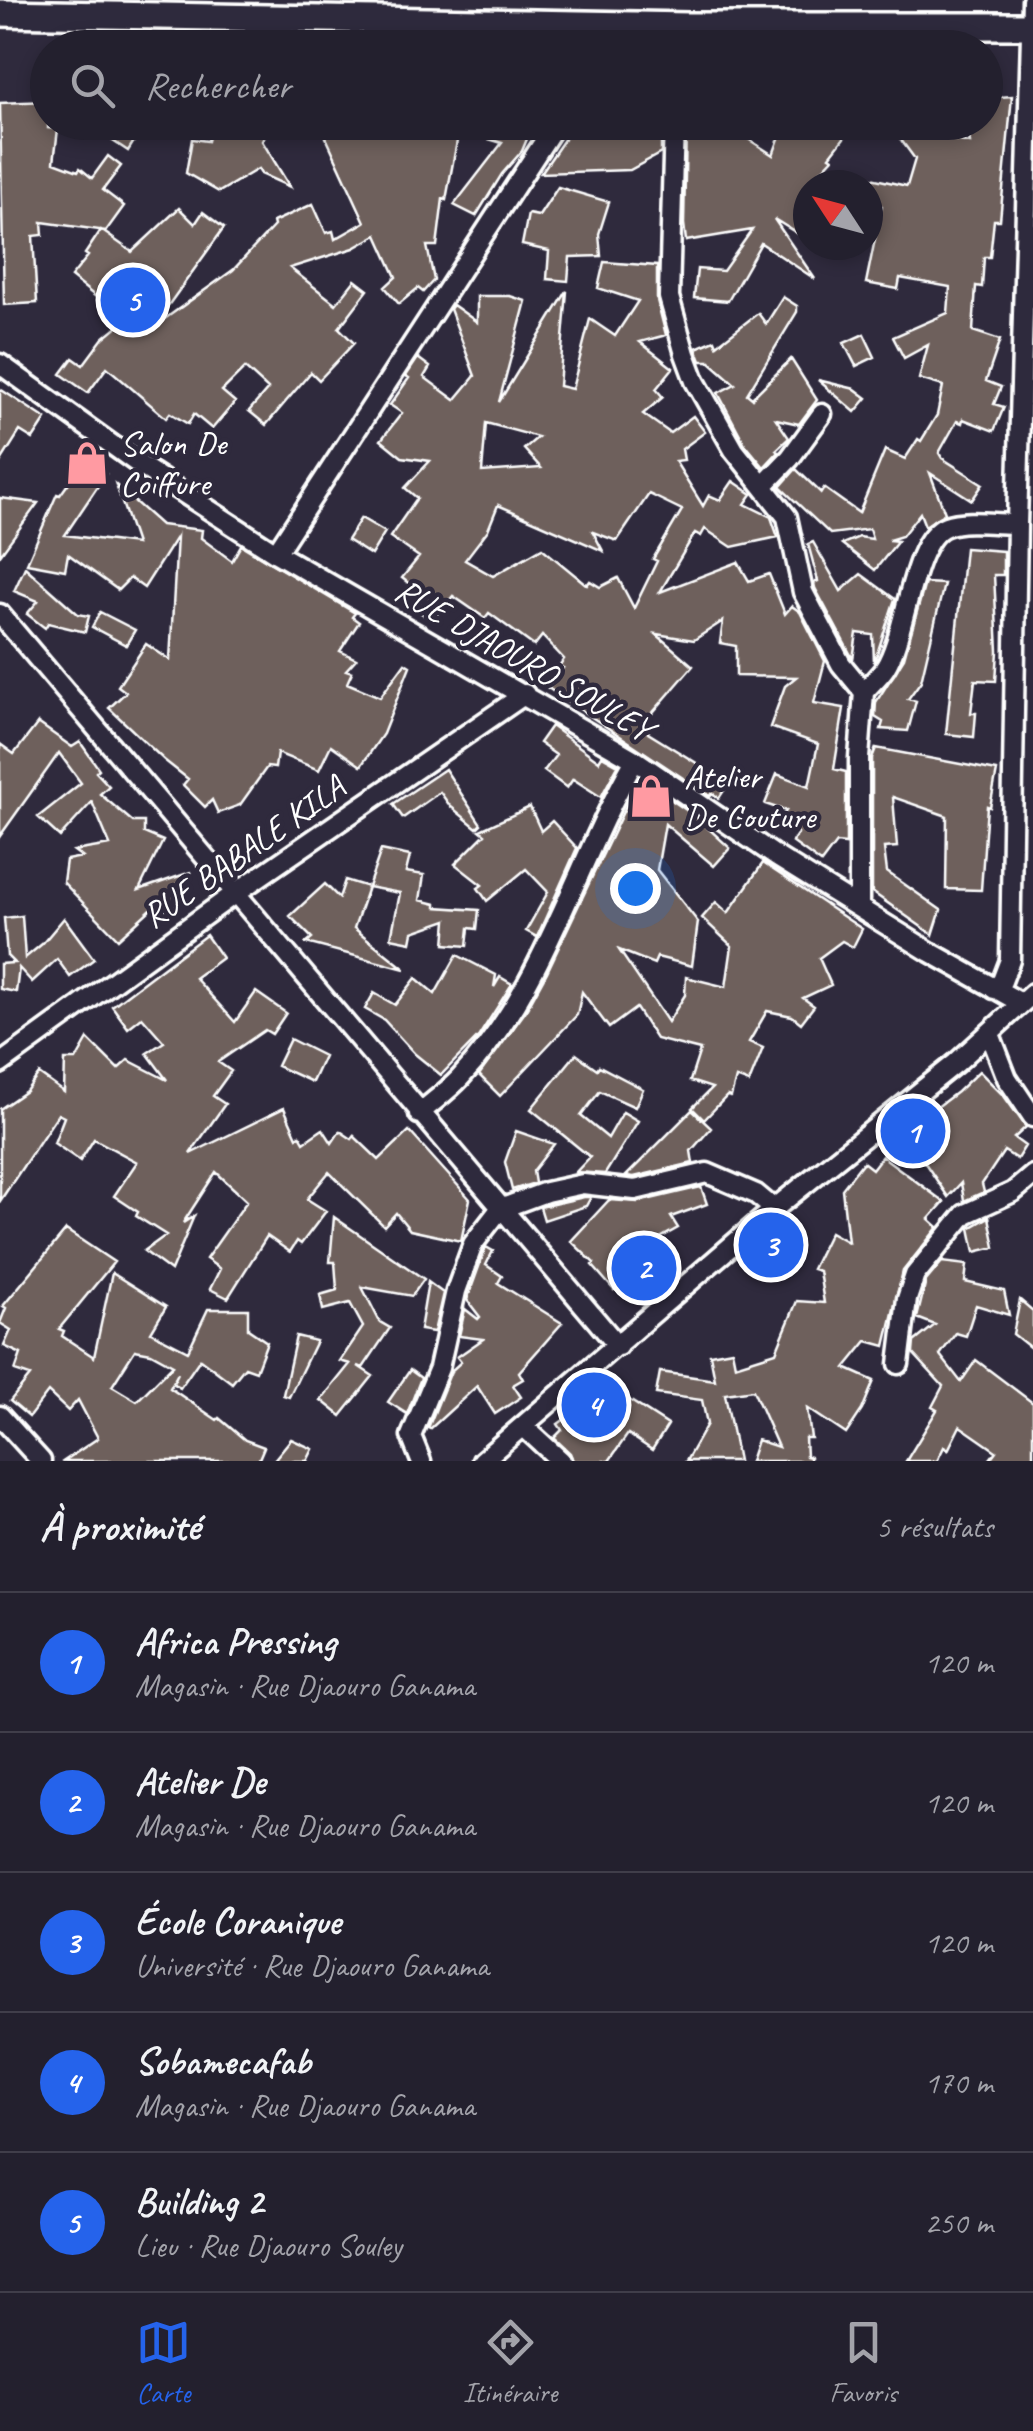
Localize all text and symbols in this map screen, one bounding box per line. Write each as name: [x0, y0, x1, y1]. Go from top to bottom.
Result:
search box: [30, 30, 1003, 140]
icon: search: [65, 58, 120, 113]
text: Rechercher: [145, 62, 291, 109]
north arrow: [793, 170, 883, 260]
pin: 5: [100, 262, 166, 338]
place label: Salon De Coiffure: [120, 421, 229, 506]
shop icon: Salon De Coiffure: [63, 439, 111, 487]
street label: RUE DJAOURO SOULEY: [387, 568, 666, 754]
place label: Atelier De Couture: [684, 754, 818, 839]
street label: RUE BABALE KILA: [133, 764, 355, 938]
shop icon: Atelier De Couture: [627, 772, 675, 820]
your location: [610, 863, 661, 914]
pin: 1: [880, 1094, 946, 1168]
pin: 3: [738, 1208, 804, 1282]
pin: 2: [612, 1230, 676, 1306]
pin: 4: [562, 1368, 626, 1442]
text: À proximité: [40, 1500, 200, 1553]
text: 5 résultats: [876, 1506, 993, 1547]
text: Africa Pressing: [135, 1618, 336, 1665]
text: 1: [65, 1642, 80, 1683]
text: 120 m: [924, 1642, 993, 1683]
text: Magasin · Rue Djaouro Ganama: [135, 1665, 475, 1706]
text: Atelier De: [135, 1758, 265, 1805]
text: 2: [65, 1782, 80, 1823]
text: 120 m: [924, 1782, 993, 1823]
text: Magasin · Rue Djaouro Ganama: [135, 1805, 475, 1846]
text: École Coranique: [135, 1898, 341, 1945]
text: 3: [65, 1922, 80, 1963]
text: 120 m: [924, 1922, 993, 1963]
text: Université · Rue Djaouro Ganama: [135, 1945, 489, 1986]
text: Sobamecafab: [135, 2038, 311, 2085]
text: 4: [65, 2062, 80, 2103]
text: 170 m: [924, 2062, 993, 2103]
text: Magasin · Rue Djaouro Ganama: [135, 2085, 475, 2126]
text: Building 2: [135, 2178, 263, 2225]
text: 5: [66, 2202, 79, 2243]
text: 250 m: [924, 2202, 993, 2243]
text: Lieu · Rue Djaouro Souley: [135, 2225, 402, 2266]
tab: Carte: [136, 2315, 191, 2410]
tab: Itinéraire: [463, 2315, 557, 2410]
tab: Favoris: [829, 2315, 897, 2410]

